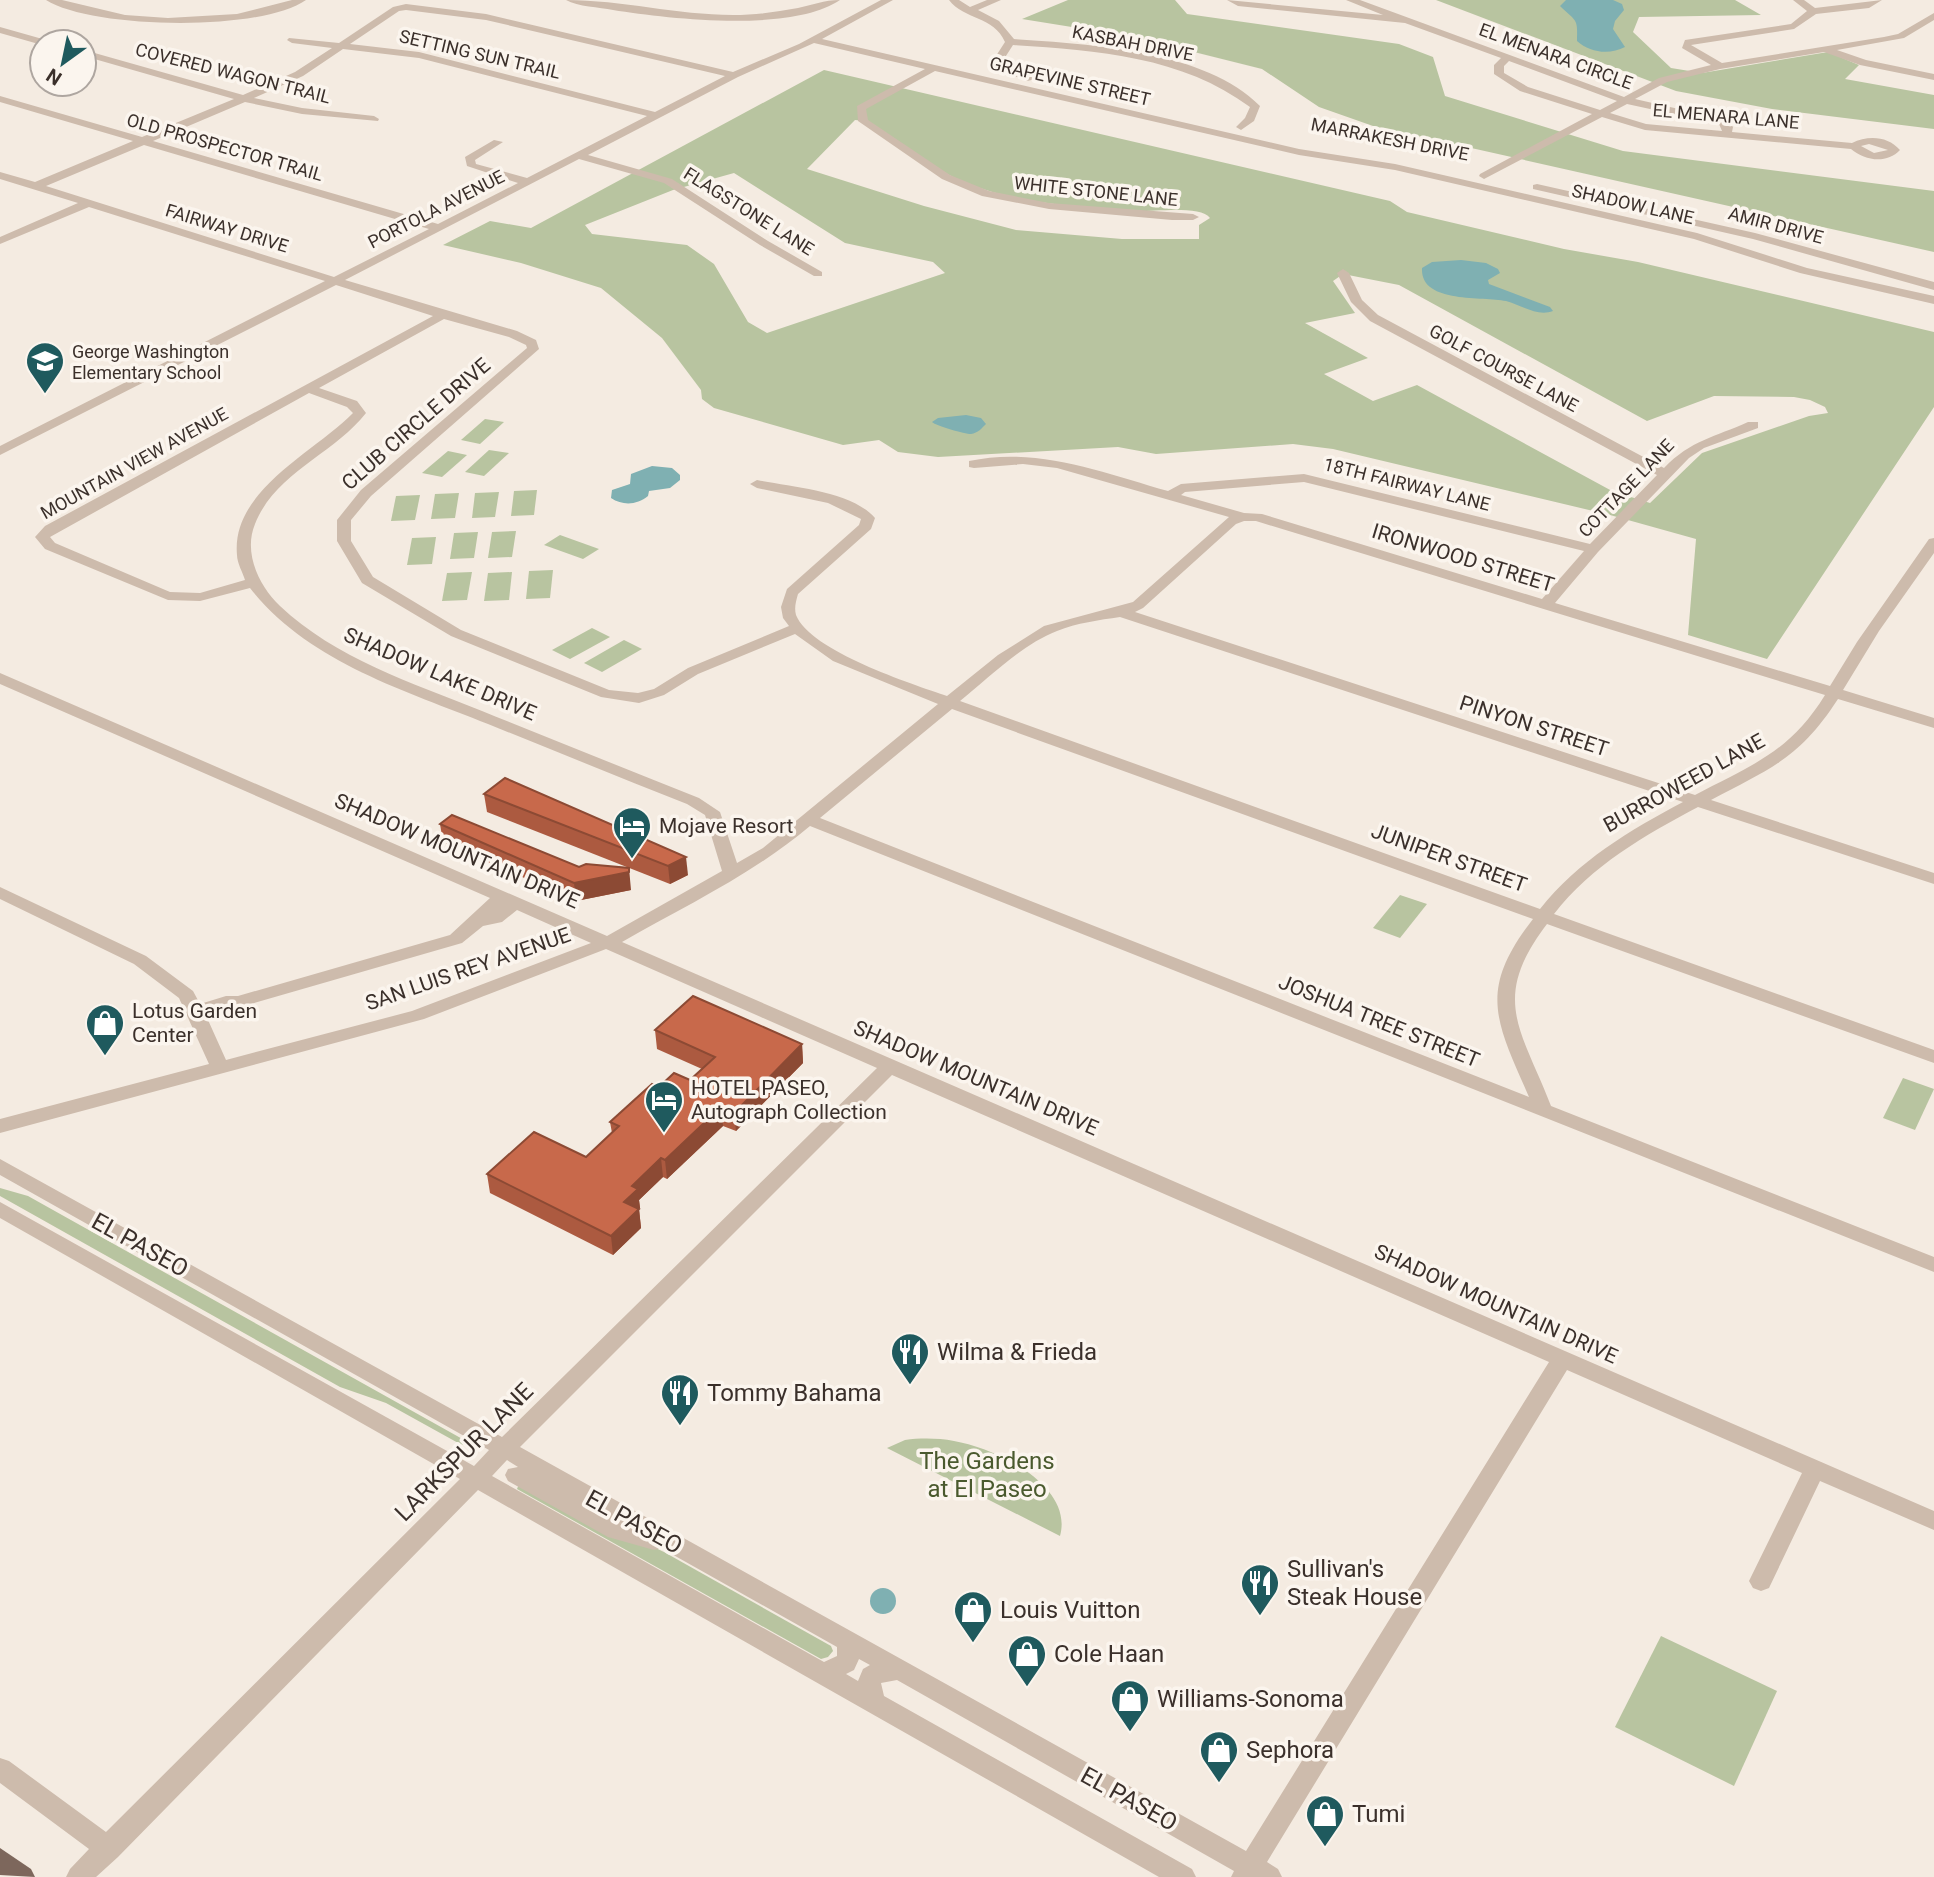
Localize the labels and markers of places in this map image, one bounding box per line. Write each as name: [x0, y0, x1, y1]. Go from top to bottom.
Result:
school or university icon: George Washington Elementary School: [24, 340, 66, 395]
place label: George Washington Elementary School: [72, 341, 229, 383]
hotel icon: Mojave Resort: [611, 805, 653, 860]
place label: Mojave Resort: [659, 814, 794, 838]
place label: Lotus Garden Center: [132, 999, 257, 1047]
shop icon: Lotus Garden Center: [84, 1002, 126, 1057]
place label: HOTEL PASEO, Autograph Collection: [691, 1076, 887, 1124]
hotel icon: HOTEL PASEO, Autograph Collection: [643, 1079, 685, 1134]
restaurant icon: Wilma & Frieda: [889, 1331, 931, 1386]
place label: Wilma & Frieda: [937, 1338, 1097, 1366]
restaurant icon: Tommy Bahama: [659, 1372, 701, 1427]
place label: Tommy Bahama: [707, 1379, 882, 1407]
place label: Sullivan's Steak House: [1287, 1555, 1422, 1611]
restaurant icon: Sullivan's Steak House: [1239, 1562, 1281, 1617]
shop icon: Louis Vuitton: [952, 1589, 994, 1644]
place label: Louis Vuitton: [1000, 1596, 1140, 1624]
shop icon: Cole Haan: [1006, 1633, 1048, 1688]
place label: Cole Haan: [1054, 1640, 1164, 1668]
shop icon: Williams-Sonoma: [1109, 1678, 1151, 1733]
place label: Williams-Sonoma: [1157, 1685, 1344, 1713]
shop icon: Sephora: [1198, 1729, 1240, 1784]
place label: Sephora: [1246, 1736, 1334, 1764]
shop icon: Tumi: [1304, 1793, 1346, 1848]
place label: Tumi: [1352, 1800, 1405, 1828]

